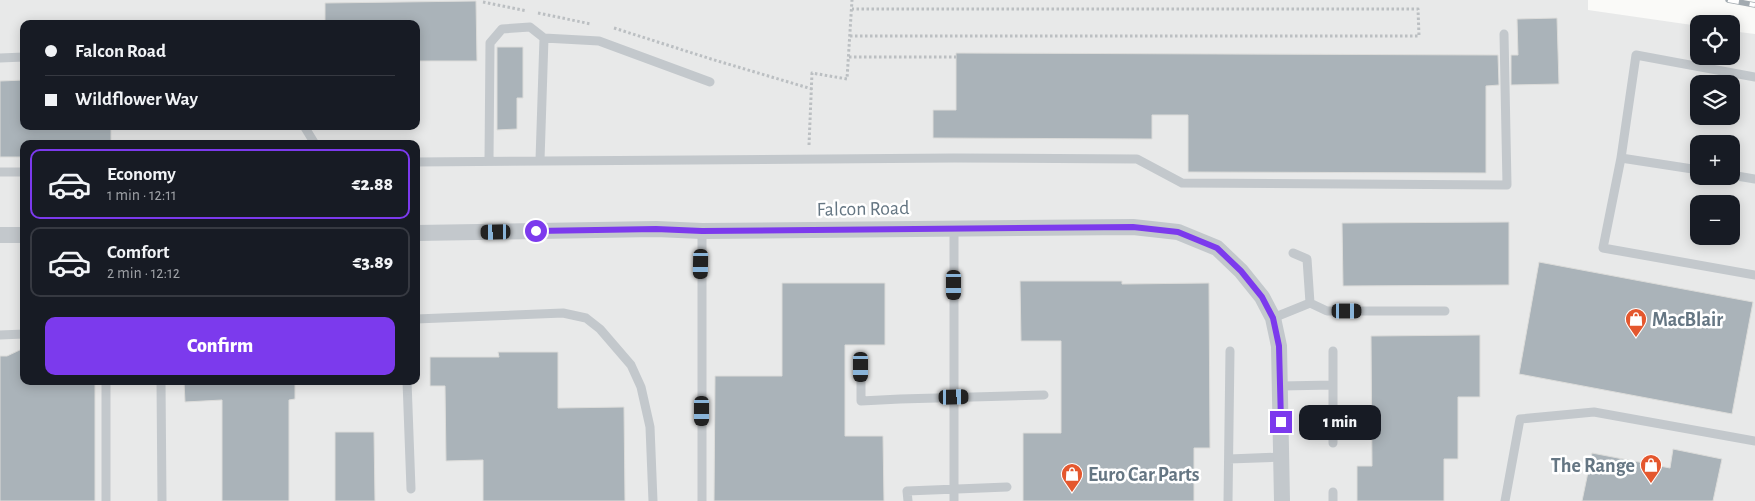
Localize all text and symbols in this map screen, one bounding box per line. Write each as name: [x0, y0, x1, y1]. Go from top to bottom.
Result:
map controls: [1690, 15, 1740, 245]
button: locate: [1690, 15, 1740, 65]
text: Falcon Road: [75, 42, 166, 61]
button: layers: [1690, 75, 1740, 125]
text: Wildflower Way: [75, 90, 198, 109]
button: +: [1690, 135, 1740, 185]
icon: car: [47, 162, 92, 207]
text: Economy: [107, 165, 176, 184]
text: €2.88: [352, 175, 393, 194]
text: 1 min · 12:11: [107, 187, 176, 203]
button: −: [1690, 195, 1740, 245]
street label: Falcon Road: [816, 198, 910, 220]
route start: [525, 220, 547, 242]
car: [480, 224, 511, 240]
icon: car: [47, 240, 92, 285]
text: Comfort: [107, 243, 169, 262]
car: [693, 249, 708, 279]
text: €3.89: [353, 253, 393, 272]
text: 2 min · 12:12: [107, 265, 180, 281]
car: [946, 270, 961, 300]
car: [1332, 304, 1362, 319]
shop icon: MacBlair: [1624, 307, 1648, 338]
place label: MacBlair: [1652, 310, 1723, 330]
button: Confirm: [45, 317, 395, 375]
car: [853, 352, 868, 382]
car: [938, 389, 969, 405]
car: [694, 396, 709, 426]
callout: 1 min: [1298, 404, 1381, 440]
route end: [1270, 411, 1292, 433]
text: 1 min: [1323, 414, 1357, 430]
shop icon: The Range: [1639, 453, 1663, 484]
place label: The Range: [1551, 456, 1635, 476]
shop icon: Euro Car Parts: [1060, 462, 1084, 493]
place label: Euro Car Parts: [1088, 465, 1200, 485]

